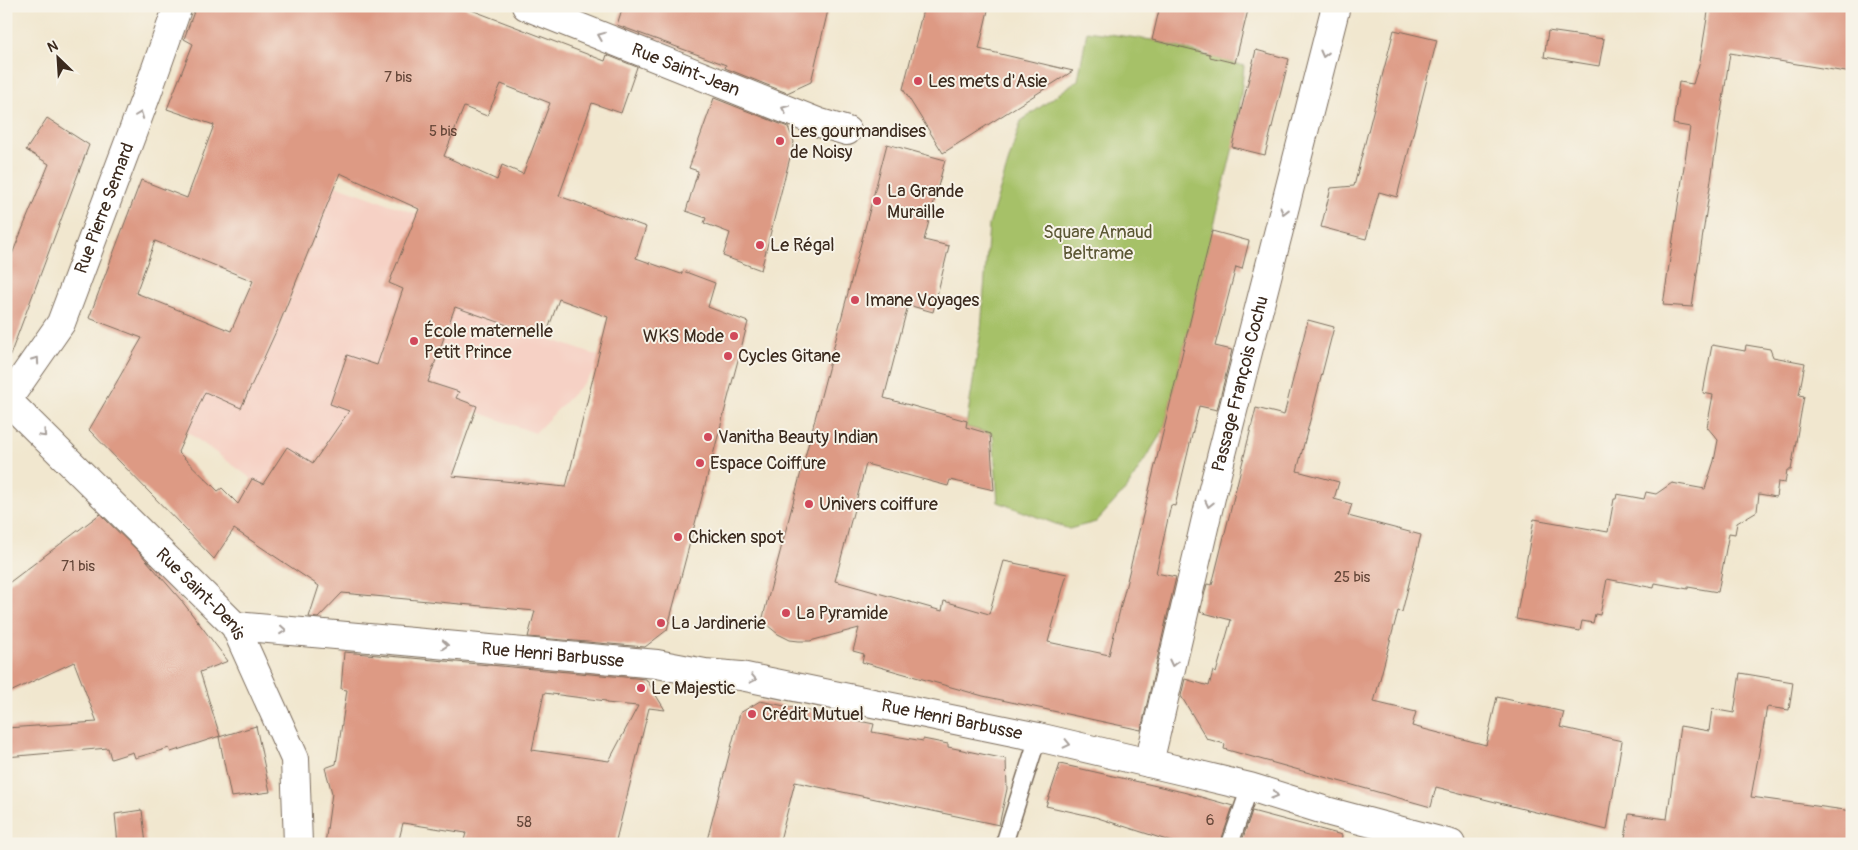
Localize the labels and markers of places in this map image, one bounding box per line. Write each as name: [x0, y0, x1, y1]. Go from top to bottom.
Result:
place label: Les mets d'Asie: [928, 70, 1047, 93]
marker: Les mets d'Asie: [912, 75, 924, 87]
place label: Les gourmandises de Noisy: [790, 120, 926, 164]
marker: Les gourmandises de Noisy: [774, 135, 786, 147]
place label: La Grande Muraille: [887, 180, 964, 224]
marker: La Grande Muraille: [871, 195, 883, 207]
place label: Le Régal: [770, 234, 835, 257]
marker: Le Régal: [754, 239, 766, 251]
place label: Imane Voyages: [865, 289, 979, 312]
marker: Imane Voyages: [849, 294, 861, 306]
place label: École maternelle Petit Prince: [424, 320, 553, 364]
place label: WKS Mode: [643, 325, 724, 348]
marker: WKS Mode: [728, 330, 740, 342]
marker: École maternelle Petit Prince: [408, 335, 420, 347]
place label: Cycles Gitane: [738, 345, 840, 368]
marker: Cycles Gitane: [722, 350, 734, 362]
place label: Vanitha Beauty Indian: [718, 426, 878, 449]
marker: Vanitha Beauty Indian: [702, 431, 714, 443]
place label: Espace Coiffure: [710, 452, 826, 475]
marker: Espace Coiffure: [694, 457, 706, 469]
place label: Univers coiffure: [819, 493, 938, 516]
marker: Univers coiffure: [803, 498, 815, 510]
place label: Chicken spot: [688, 526, 784, 549]
marker: Chicken spot: [672, 531, 684, 543]
place label: La Pyramide: [796, 602, 888, 625]
marker: La Pyramide: [780, 607, 792, 619]
place label: La Jardinerie: [671, 612, 766, 635]
marker: La Jardinerie: [655, 617, 667, 629]
place label: Le Majestic: [651, 677, 736, 700]
marker: Le Majestic: [635, 682, 647, 694]
place label: Crédit Mutuel: [762, 703, 864, 726]
marker: Crédit Mutuel: [746, 708, 758, 720]

